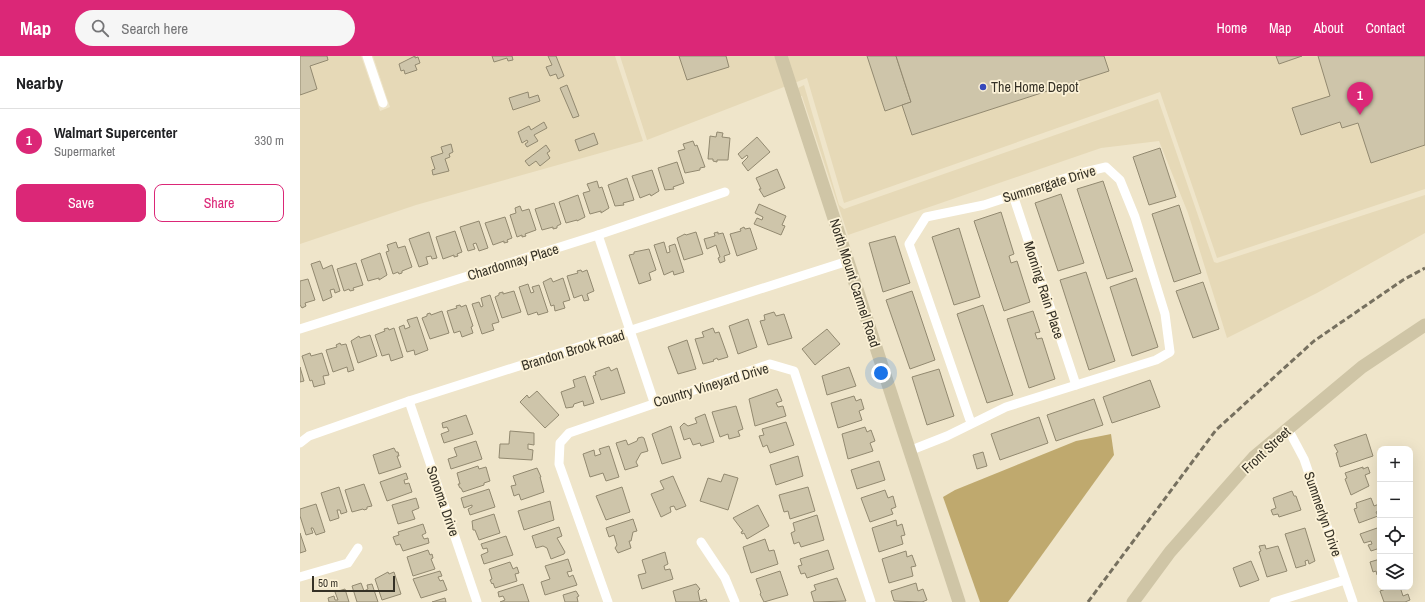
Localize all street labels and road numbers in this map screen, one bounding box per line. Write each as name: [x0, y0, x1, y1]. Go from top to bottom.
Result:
street label: Summergate Drive: [1000, 161, 1098, 207]
street label: North Mount Carmel Road: [826, 217, 884, 349]
street label: Morning Rain Place: [1020, 239, 1068, 341]
street label: Chardonnay Place: [465, 240, 561, 284]
street label: Brandon Brook Road: [519, 326, 627, 374]
street label: Country Vineyard Drive: [651, 359, 771, 411]
street label: Front Street: [1238, 423, 1294, 477]
street label: Sonoma Drive: [423, 463, 463, 539]
street label: Summerlyn Drive: [1300, 469, 1346, 559]

